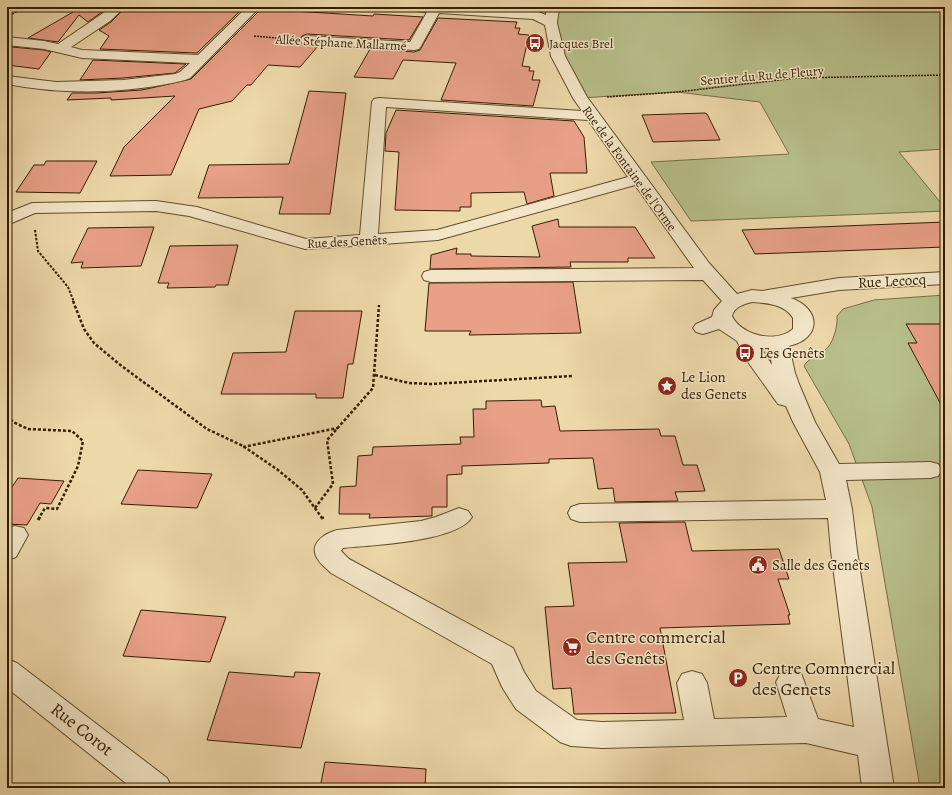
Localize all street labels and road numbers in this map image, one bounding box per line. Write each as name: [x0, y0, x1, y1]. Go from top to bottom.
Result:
street label: Allée Stéphane Mallarmé: [274, 31, 407, 54]
street label: Sentier du Ru de Fleury: [700, 62, 825, 89]
street label: Rue de la Fontaine de l'Orme: [578, 102, 681, 234]
street label: Rue des Genêts: [306, 231, 388, 252]
street label: Rue Lecocq: [857, 269, 927, 293]
street label: Rue Corot: [46, 697, 118, 761]

